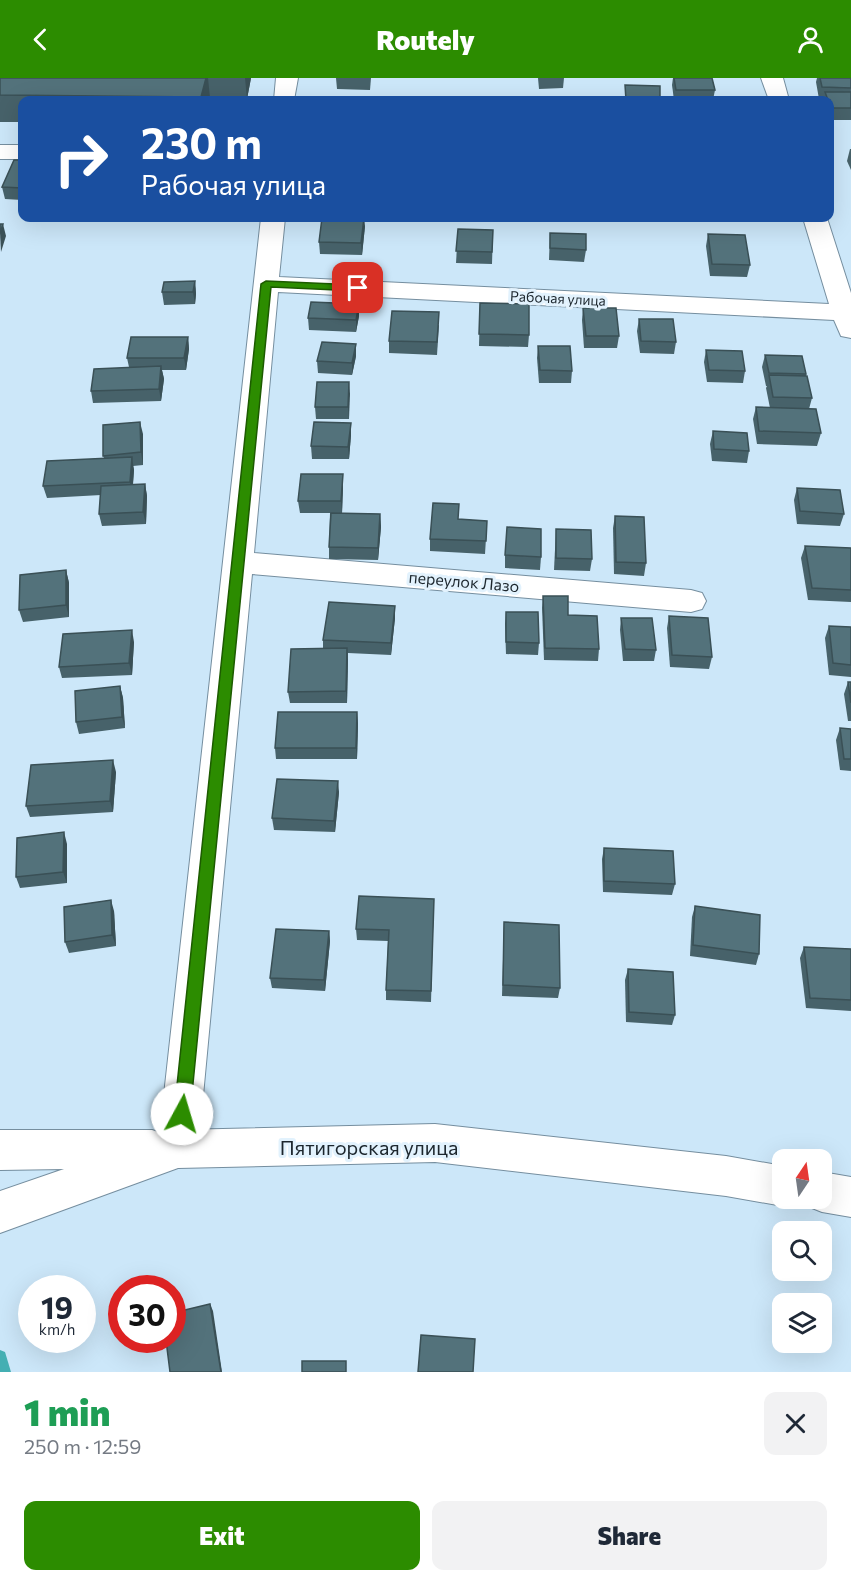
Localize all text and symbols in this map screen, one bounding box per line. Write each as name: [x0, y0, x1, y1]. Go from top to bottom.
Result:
icon: back: [24, 23, 57, 56]
text: Routely: [376, 23, 475, 56]
icon: person: [794, 23, 827, 56]
text: 230 m: [141, 116, 262, 168]
icon: right: [42, 120, 120, 198]
text: Рабочая улица: [141, 168, 326, 201]
pin: [332, 262, 383, 313]
icon: arrive: [341, 271, 374, 304]
street label: Рабочая улица: [510, 287, 606, 309]
street label: переулок Лазо: [408, 567, 520, 595]
position arrow: [150, 1082, 214, 1146]
street label: Пятигорская улица: [280, 1135, 458, 1159]
north arrow: [772, 1149, 832, 1209]
map controls: [772, 1149, 832, 1353]
button: search: [772, 1221, 832, 1281]
speed limit sign: 30: [108, 1275, 186, 1353]
text: 19: [41, 1288, 73, 1325]
button: layers: [772, 1293, 832, 1353]
text: km/h: [39, 1320, 75, 1338]
text: 1 min: [24, 1389, 110, 1433]
button: close: [764, 1392, 827, 1455]
text: 250 m · 12:59: [24, 1434, 141, 1458]
button: Exit: [24, 1501, 420, 1570]
button: Share: [432, 1501, 827, 1570]

